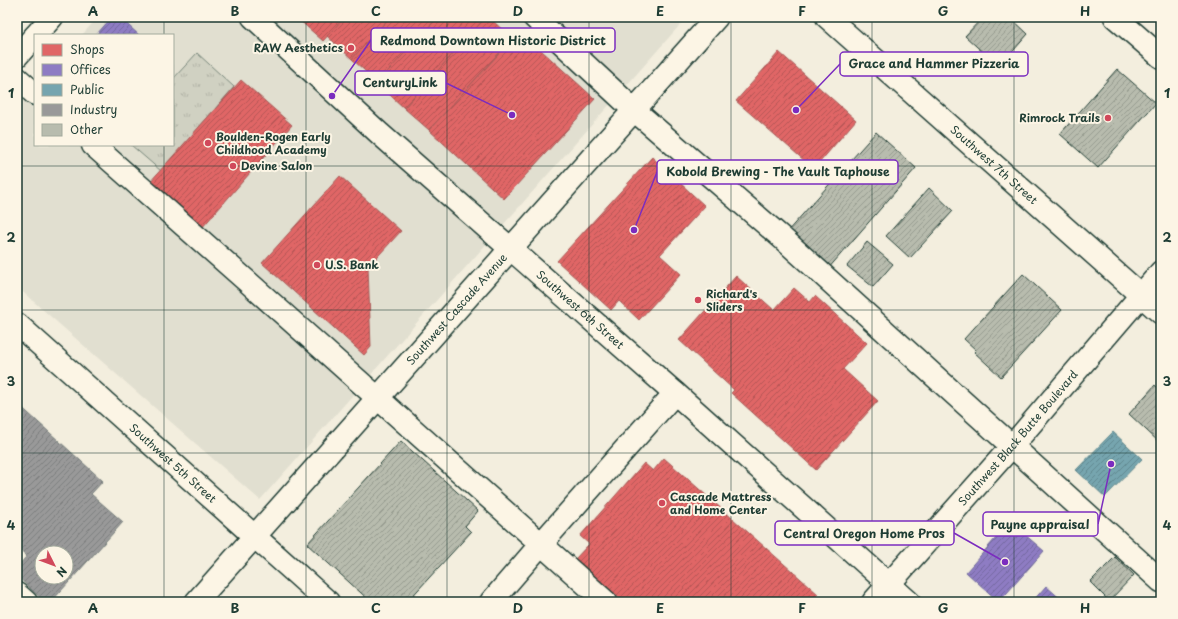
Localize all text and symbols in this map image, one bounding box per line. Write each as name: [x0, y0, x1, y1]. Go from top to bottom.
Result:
text: A: [88, 1, 98, 20]
text: B: [231, 1, 240, 20]
text: C: [371, 1, 381, 20]
text: D: [513, 1, 523, 20]
text: E: [656, 1, 664, 20]
text: F: [798, 1, 806, 20]
text: G: [938, 1, 948, 20]
text: H: [1080, 1, 1090, 20]
callout: Redmond Downtown Historic District: [371, 28, 615, 52]
text: Redmond Downtown Historic District: [380, 31, 606, 49]
legend: [34, 34, 174, 146]
place label: RAW Aesthetics: [254, 39, 343, 56]
text: Shops: [70, 40, 105, 58]
marker: RAW Aesthetics: [346, 43, 356, 53]
callout: Grace and Hammer Pizzeria: [840, 52, 1028, 76]
text: Grace and Hammer Pizzeria: [848, 54, 1020, 72]
text: Offices: [70, 60, 111, 78]
callout: CenturyLink: [355, 71, 446, 95]
text: CenturyLink: [362, 73, 438, 91]
text: Public: [70, 80, 104, 98]
text: 1: [8, 83, 14, 102]
text: 1: [1164, 83, 1170, 102]
text: Industry: [70, 100, 118, 118]
place label: Rimrock Trails: [1019, 109, 1100, 126]
marker: Rimrock Trails: [1103, 113, 1113, 123]
text: Other: [70, 120, 103, 138]
street label: Southwest 7th Street: [947, 121, 1042, 208]
place label: Boulden-Rogen Early Childhood Academy: [216, 128, 331, 158]
marker: Boulden-Rogen Early Childhood Academy: [203, 138, 213, 148]
place label: Devine Salon: [241, 157, 312, 174]
callout: Kobold Brewing - The Vault Taphouse: [657, 160, 898, 184]
marker: Devine Salon: [228, 161, 238, 171]
text: Kobold Brewing - The Vault Taphouse: [666, 162, 890, 180]
text: 2: [6, 227, 16, 246]
text: 2: [1162, 227, 1172, 246]
street label: Southwest Cascade Avenue: [402, 249, 511, 368]
place label: U.S. Bank: [325, 256, 380, 273]
marker: U.S. Bank: [312, 260, 322, 270]
street label: Southwest 6th Street: [533, 266, 629, 353]
place label: Richard's Sliders: [706, 285, 757, 315]
marker: Richard's Sliders: [693, 295, 703, 305]
street label: Southwest Black Butte Boulevard: [954, 366, 1082, 509]
text: 3: [7, 371, 16, 390]
text: 3: [1163, 371, 1172, 390]
street label: Southwest 5th Street: [126, 419, 221, 507]
place label: Cascade Mattress and Home Center: [670, 488, 772, 518]
marker: Cascade Mattress and Home Center: [657, 498, 667, 508]
callout: Payne appraisal: [983, 512, 1098, 536]
text: 4: [7, 515, 16, 534]
text: Payne appraisal: [991, 515, 1090, 533]
text: 4: [1163, 515, 1172, 534]
callout: Central Oregon Home Pros: [775, 521, 954, 545]
text: Central Oregon Home Pros: [783, 524, 945, 542]
north arrow: [34, 545, 74, 585]
text: N: [52, 563, 71, 581]
text: A: [88, 598, 98, 617]
text: B: [231, 598, 240, 617]
text: C: [371, 598, 381, 617]
text: D: [513, 598, 523, 617]
text: E: [656, 598, 664, 617]
text: F: [798, 598, 806, 617]
text: G: [938, 598, 948, 617]
text: H: [1080, 598, 1090, 617]

